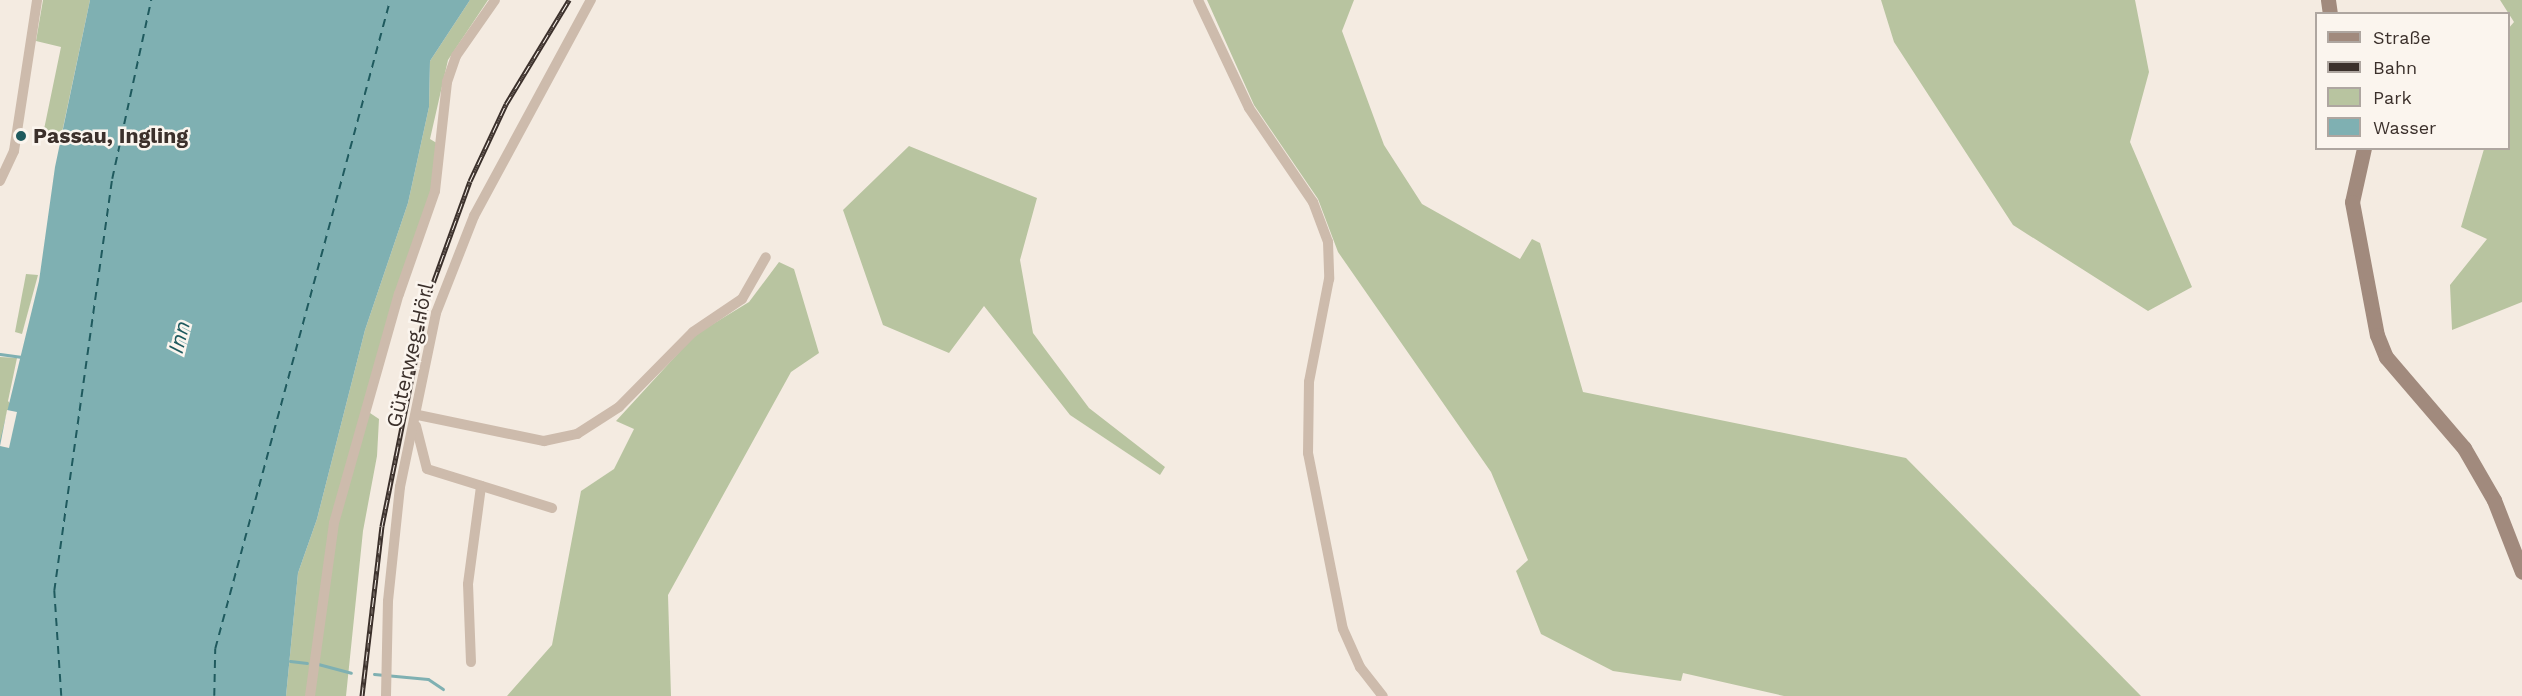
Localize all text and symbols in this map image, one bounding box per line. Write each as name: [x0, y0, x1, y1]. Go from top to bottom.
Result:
legend: [2315, 12, 2510, 150]
text: Straße: [2373, 27, 2431, 48]
text: Bahn: [2373, 57, 2417, 78]
text: Park: [2373, 87, 2412, 108]
text: Wasser: [2373, 117, 2436, 138]
place label: Passau, Ingling: [33, 123, 188, 149]
marker: Passau, Ingling: [14, 129, 28, 143]
street label: Güterweg Hörl: [381, 280, 439, 430]
water label: Inn: [162, 318, 196, 356]

